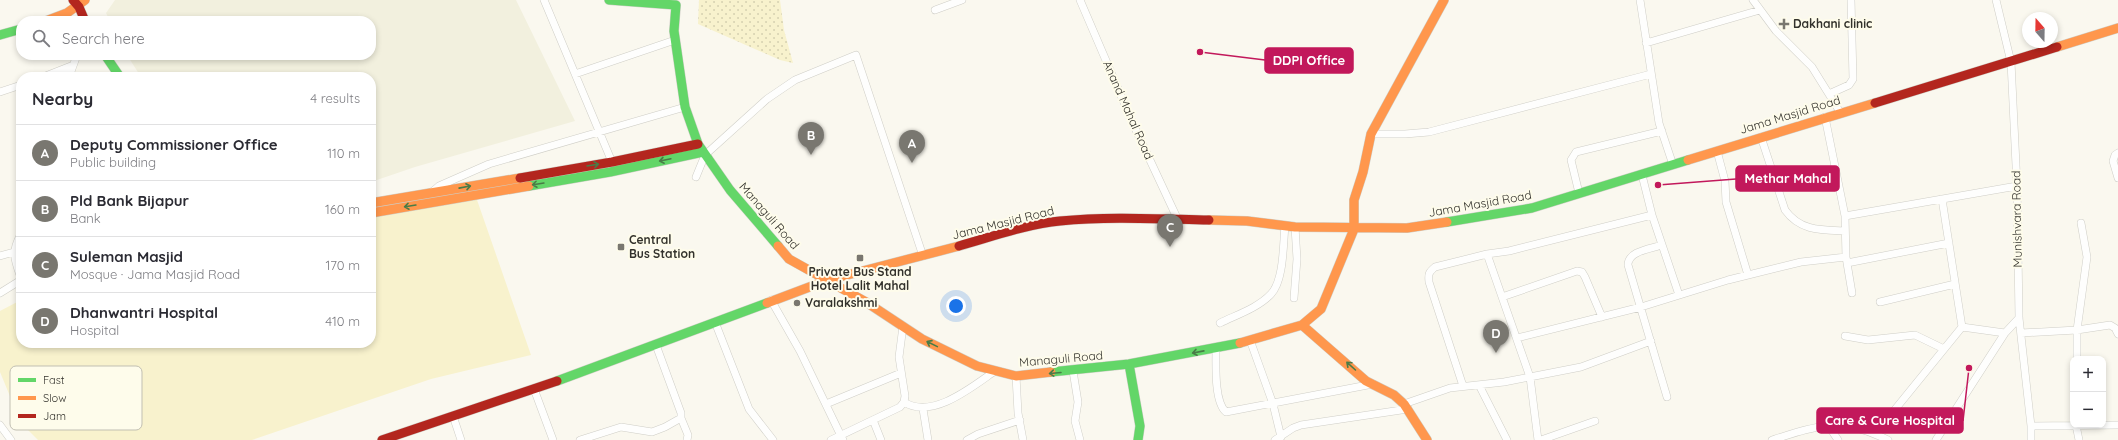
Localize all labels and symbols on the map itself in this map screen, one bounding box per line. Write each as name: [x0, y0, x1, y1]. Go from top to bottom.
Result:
north arrow: [2022, 12, 2058, 48]
place label: Dakhani clinic: [1793, 16, 1872, 31]
marker: Dakhani clinic: [1778, 18, 1790, 30]
callout: DDPI Office: [1265, 48, 1353, 73]
text: DDPI Office: [1273, 52, 1346, 68]
street label: Anand Mahal Road: [1100, 58, 1157, 162]
street label: Jama Masjid Road: [1738, 92, 1842, 137]
pin: B: [798, 122, 824, 155]
pin: A: [899, 130, 925, 163]
one-way arrow: [659, 156, 672, 164]
one-way arrow: [586, 161, 599, 169]
callout: Methar Mahal: [1736, 166, 1839, 191]
text: Methar Mahal: [1745, 170, 1831, 186]
street label: Munishvara Road: [2008, 170, 2025, 268]
street label: Managuli Road: [736, 179, 803, 252]
one-way arrow: [531, 180, 544, 188]
one-way arrow: [458, 183, 471, 191]
street label: Jama Masjid Road: [1427, 187, 1533, 220]
one-way arrow: [403, 202, 416, 210]
street label: Jama Masjid Road: [950, 203, 1055, 242]
pin: C: [1157, 214, 1183, 247]
place label: Central Bus Station: [629, 232, 695, 261]
marker: Central Bus Station: [616, 242, 626, 252]
marker: Private Bus Stand Hotel Lalit Mahal: [855, 253, 865, 263]
place label: Private Bus Stand Hotel Lalit Mahal: [808, 264, 912, 293]
place label: Varalakshmi: [805, 295, 878, 310]
your location: [946, 296, 966, 316]
marker: Varalakshmi: [792, 298, 802, 308]
pin: D: [1483, 320, 1509, 353]
one-way arrow: [926, 340, 938, 347]
street label: Managuli Road: [1018, 347, 1103, 370]
one-way arrow: [1192, 348, 1205, 356]
one-way arrow: [1345, 362, 1356, 371]
legend: [10, 366, 142, 430]
one-way arrow: [1049, 369, 1062, 376]
text: Fast: [43, 373, 65, 387]
text: Slow: [43, 391, 67, 405]
callout: Care & Cure Hospital: [1817, 408, 1963, 433]
text: Jam: [43, 409, 66, 423]
text: Care & Cure Hospital: [1825, 412, 1955, 428]

